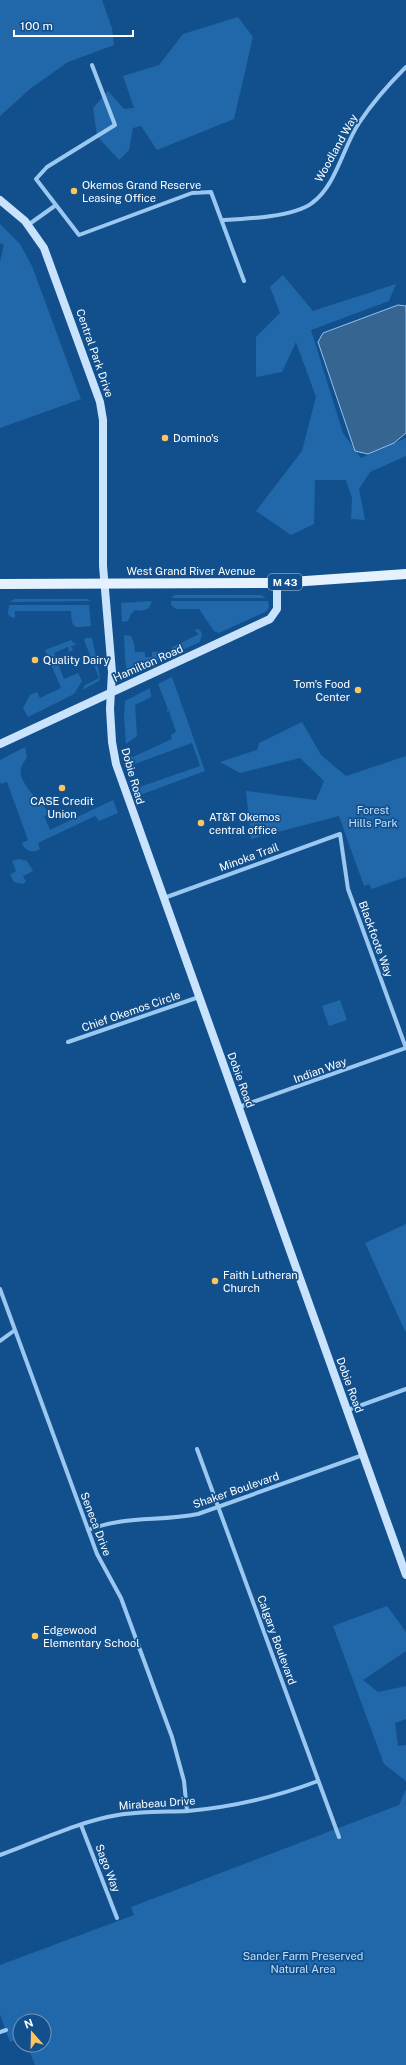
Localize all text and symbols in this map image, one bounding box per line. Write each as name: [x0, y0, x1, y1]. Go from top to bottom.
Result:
scale bar: [14, 12, 133, 38]
text: 100 m: [20, 19, 53, 33]
street label: Woodland Way: [312, 112, 360, 184]
place label: Okemos Grand Reserve Leasing Office: [82, 179, 201, 204]
marker: Okemos Grand Reserve Leasing Office: [69, 186, 79, 196]
street label: Central Park Drive: [74, 307, 116, 399]
place label: Domino's: [173, 432, 219, 444]
marker: Domino's: [160, 433, 170, 443]
street label: West Grand River Avenue: [127, 565, 255, 577]
road number: M 43: [268, 574, 302, 590]
street label: Hamilton Road: [111, 642, 185, 684]
place label: Quality Dairy: [43, 654, 109, 666]
marker: Quality Dairy: [30, 655, 40, 665]
place label: Tom's Food Center: [294, 678, 350, 703]
marker: Tom's Food Center: [353, 685, 363, 695]
street label: Dobie Road: [119, 746, 147, 806]
marker: CASE Credit Union: [57, 783, 67, 793]
place label: CASE Credit Union: [30, 795, 94, 820]
park label: Forest Hills Park: [348, 804, 398, 829]
place label: AT&T Okemos central office: [209, 811, 281, 836]
marker: AT&T Okemos central office: [196, 818, 206, 828]
street label: Minoka Trail: [218, 841, 280, 873]
street label: Blackfoote Way: [357, 899, 395, 979]
street label: Chief Okemos Circle: [80, 988, 182, 1034]
street label: Dobie Road: [225, 1051, 257, 1109]
street label: Indian Way: [292, 1055, 348, 1085]
place label: Faith Lutheran Church: [223, 1269, 298, 1294]
marker: Faith Lutheran Church: [210, 1276, 220, 1286]
street label: Dobie Road: [334, 1356, 366, 1414]
street label: Shaker Boulevard: [191, 1470, 281, 1510]
street label: Seneca Drive: [78, 1490, 114, 1558]
street label: Calgary Boulevard: [255, 1594, 299, 1686]
place label: Edgewood Elementary School: [43, 1624, 140, 1649]
marker: Edgewood Elementary School: [30, 1631, 40, 1641]
street label: Mirabeau Drive: [118, 1794, 196, 1812]
street label: Sago Way: [93, 1842, 123, 1894]
park label: Sander Farm Preserved Natural Area: [243, 1950, 363, 1975]
north arrow: [12, 2013, 52, 2053]
text: N: [22, 2016, 35, 2031]

